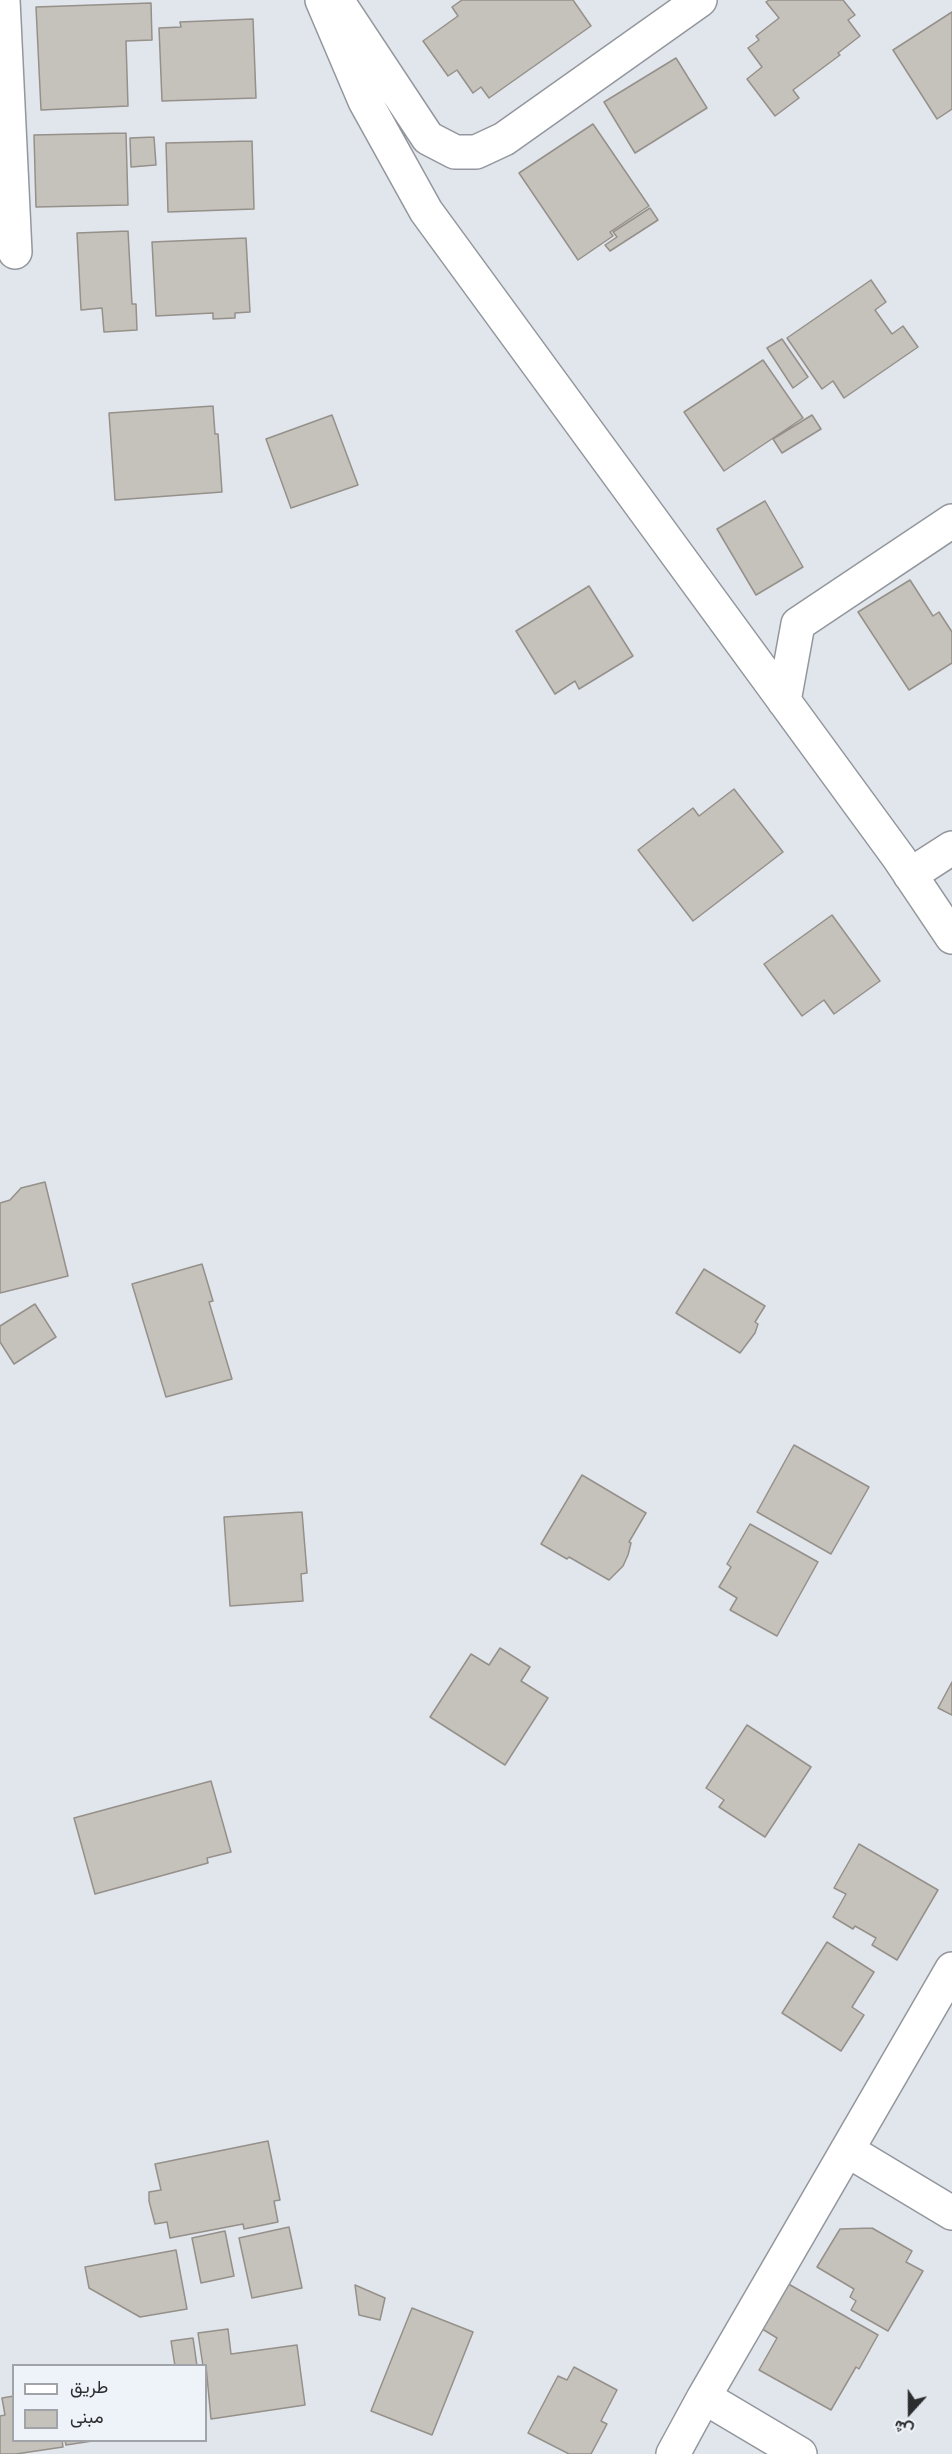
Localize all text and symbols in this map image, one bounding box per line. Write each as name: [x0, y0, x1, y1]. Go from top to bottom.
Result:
legend: [12, 2364, 207, 2442]
text: طريق: [70, 2375, 108, 2398]
north arrow: [880, 2382, 940, 2442]
text: مبنى: [70, 2405, 104, 2428]
text: ش: [891, 2416, 916, 2442]

